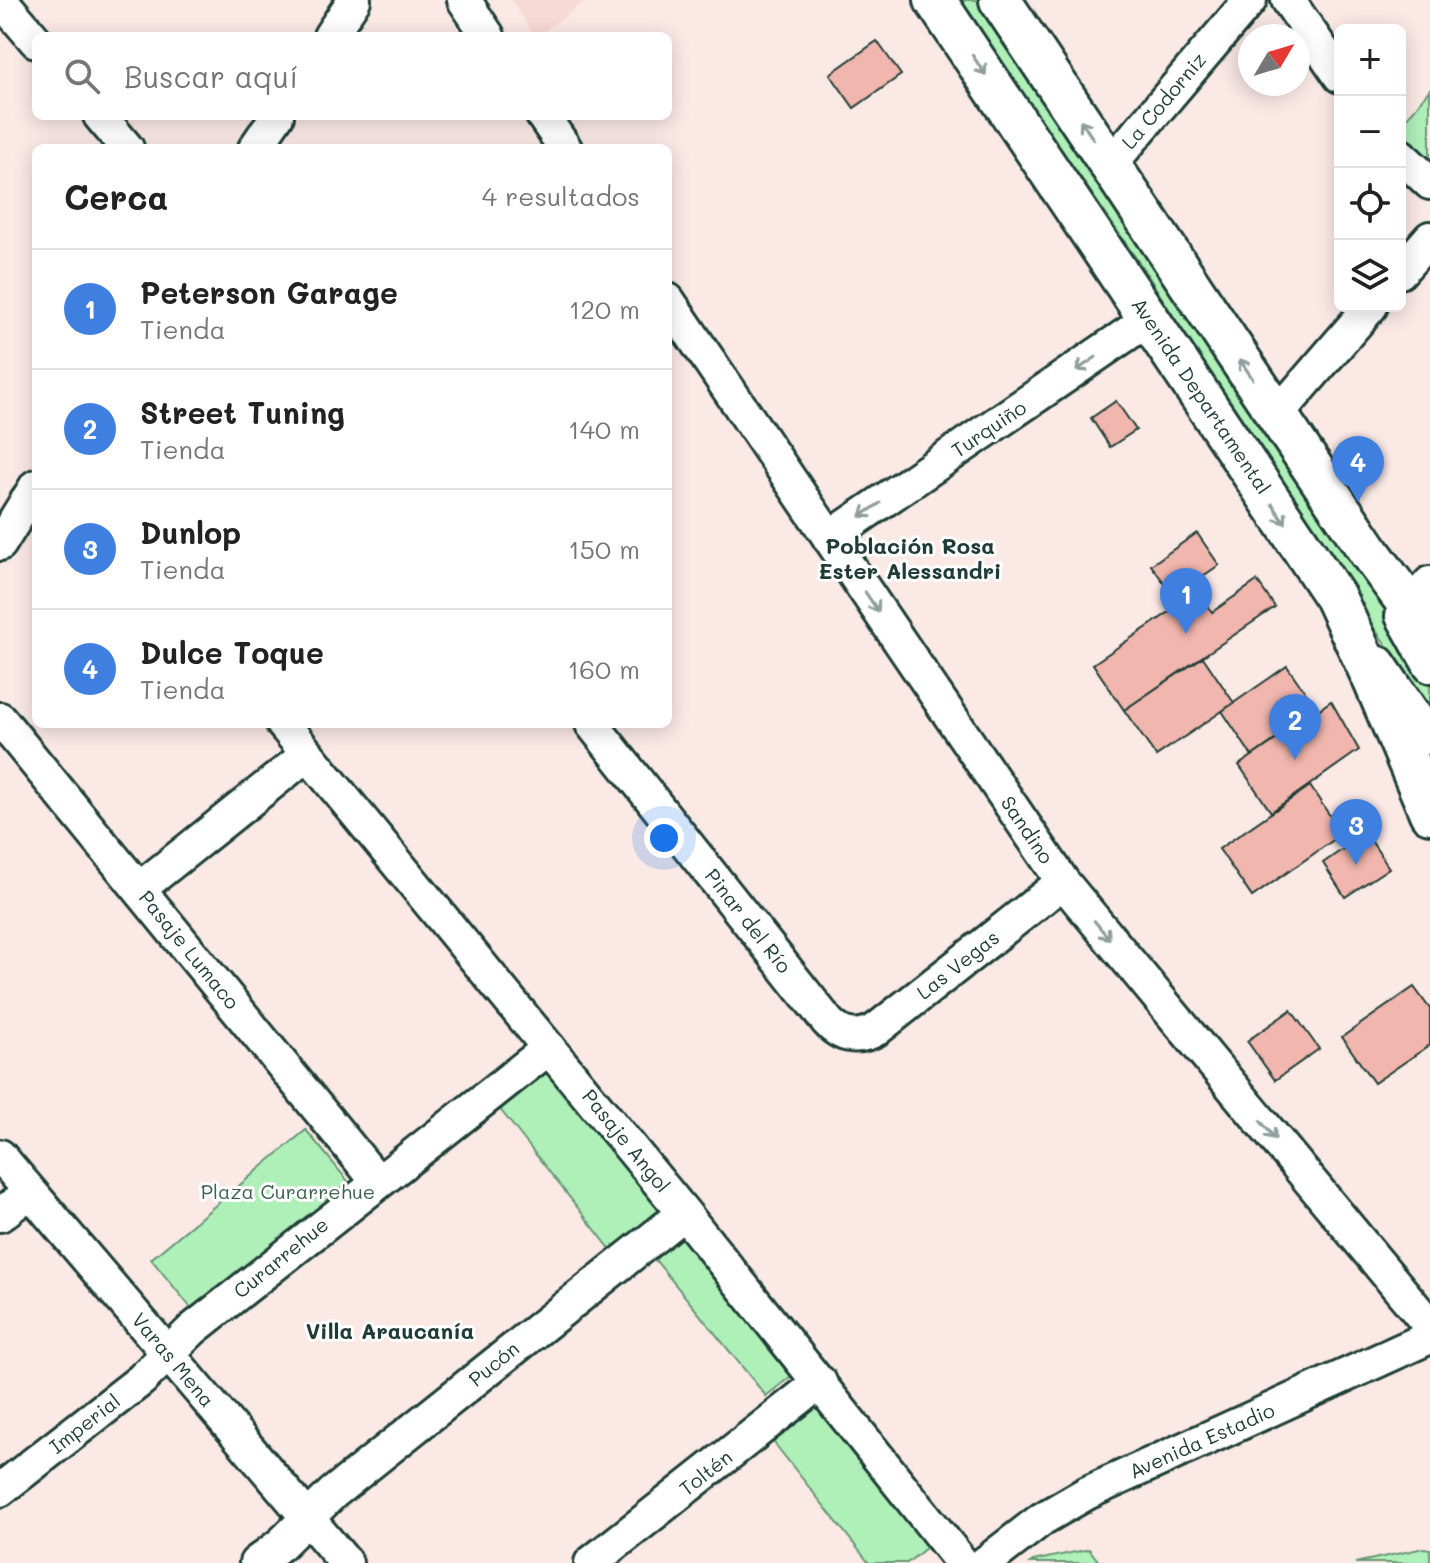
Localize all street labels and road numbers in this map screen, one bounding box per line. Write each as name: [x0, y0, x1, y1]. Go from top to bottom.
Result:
street label: La Codorniz: [1115, 47, 1211, 154]
street label: Avenida Departamental: [1126, 292, 1277, 499]
street label: Turquiño: [946, 394, 1031, 463]
street label: Sandino: [996, 790, 1060, 869]
street label: Pinar del Río: [700, 863, 798, 978]
street label: Pasaje Lumaco: [134, 885, 246, 1014]
street label: Las Vegas: [911, 924, 1004, 1005]
street label: Pasaje Angol: [577, 1083, 676, 1197]
street label: Curarrehue: [228, 1211, 333, 1303]
street label: Varas Mena: [127, 1307, 221, 1412]
street label: Pucón: [463, 1335, 524, 1392]
street label: Imperial: [44, 1387, 125, 1459]
street label: Avenida Estadio: [1125, 1396, 1279, 1484]
street label: Toltén: [674, 1443, 737, 1501]

